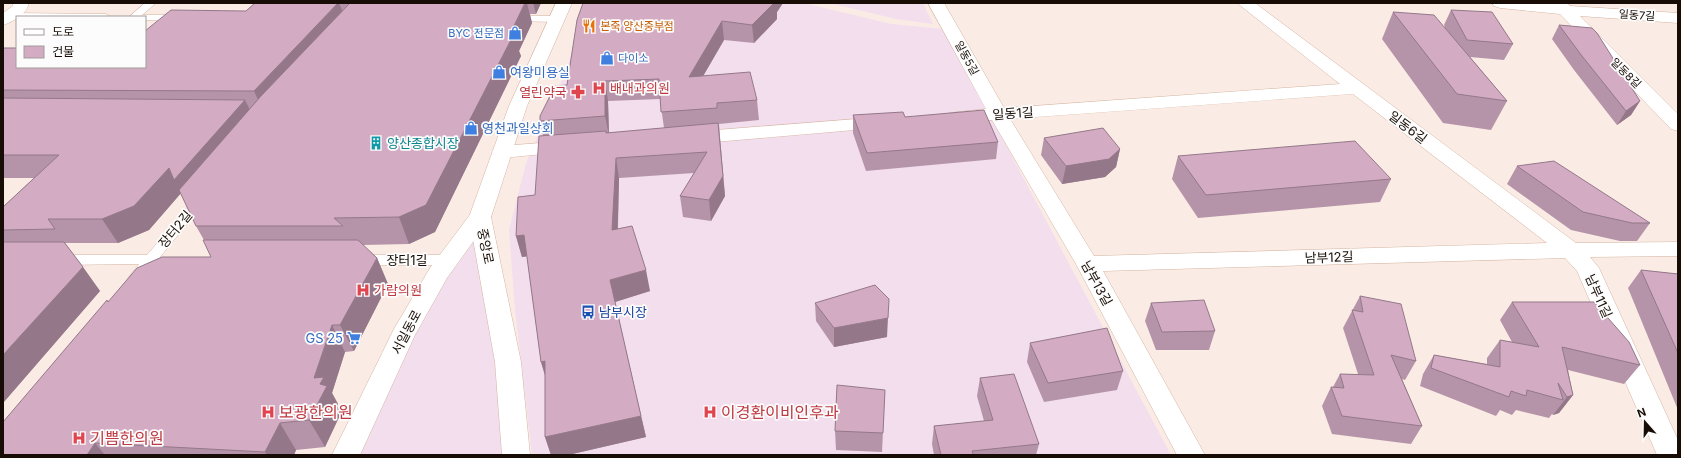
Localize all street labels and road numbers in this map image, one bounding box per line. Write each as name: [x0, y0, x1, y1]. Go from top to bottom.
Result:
street label: 일동7길: [1618, 7, 1656, 23]
street label: 일동5길: [952, 38, 982, 78]
street label: 일동8길: [1608, 55, 1644, 91]
street label: 일동1길: [992, 104, 1034, 122]
street label: 일동6길: [1386, 107, 1430, 147]
street label: 장터2길: [155, 207, 195, 251]
street label: 중앙로: [474, 227, 498, 265]
street label: 남부12길: [1304, 248, 1354, 266]
street label: 장터1길: [386, 252, 428, 268]
street label: 남부13길: [1078, 258, 1116, 308]
street label: 남부11길: [1582, 272, 1616, 320]
street label: 서일동로: [388, 307, 424, 357]

